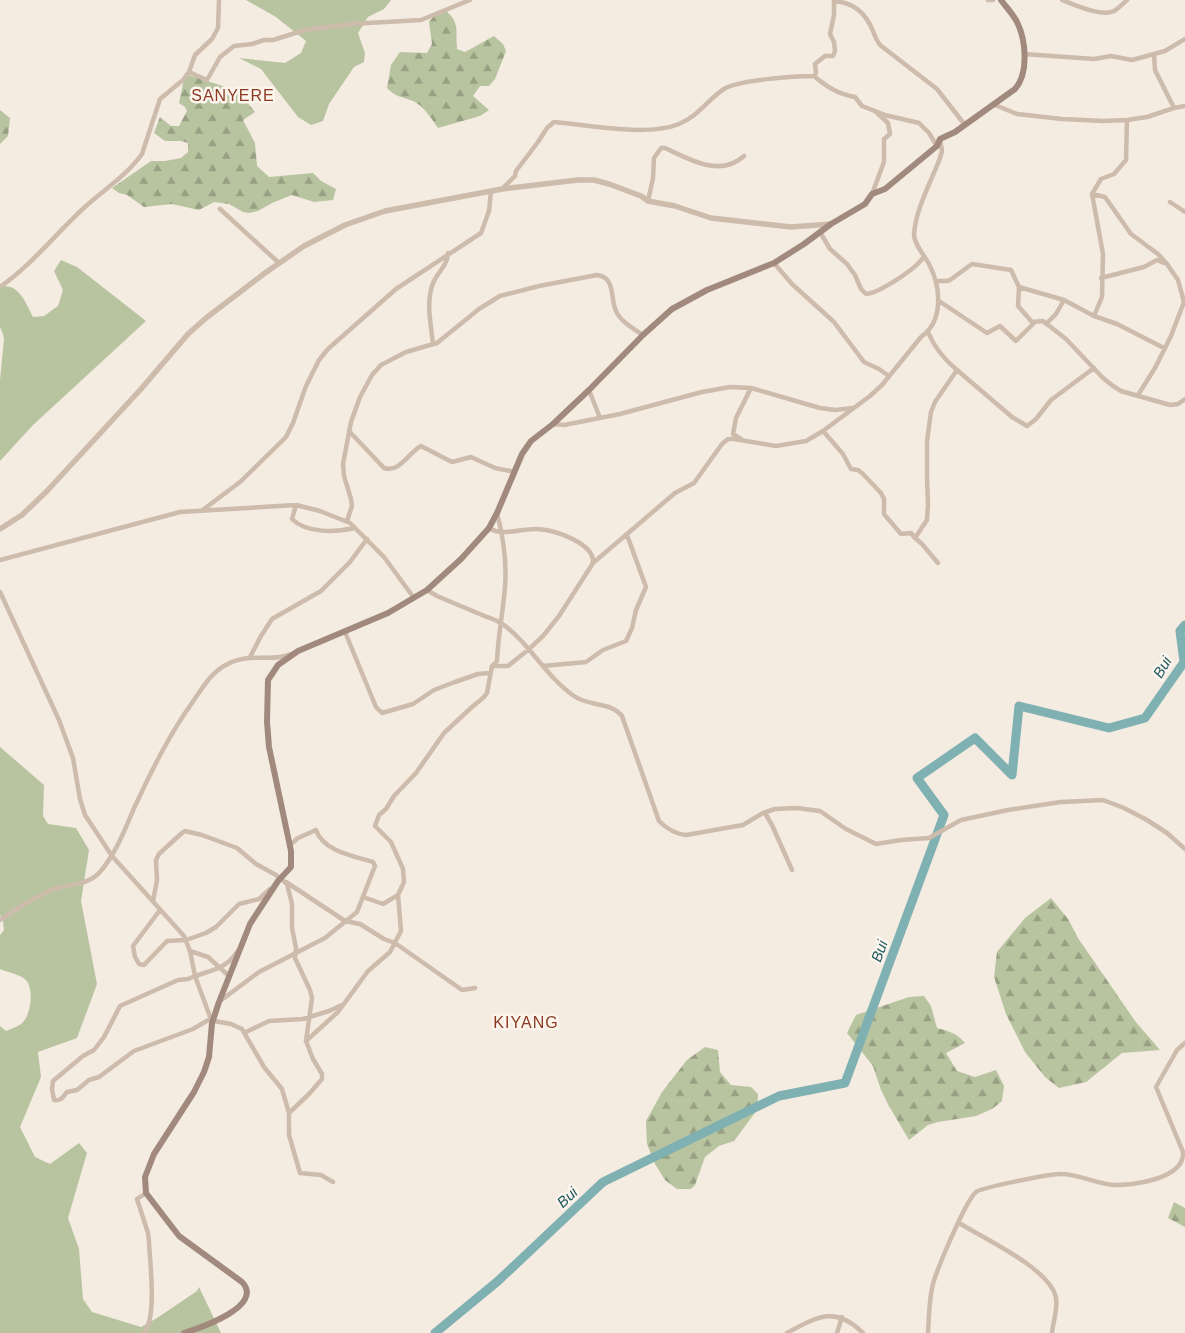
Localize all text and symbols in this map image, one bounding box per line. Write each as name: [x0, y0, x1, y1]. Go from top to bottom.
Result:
district label: SANYERE: [191, 87, 275, 104]
water label: Bui: [1149, 653, 1175, 681]
water label: Bui: [867, 937, 891, 964]
district label: KIYANG: [493, 1014, 559, 1031]
water label: Bui: [553, 1183, 581, 1211]

